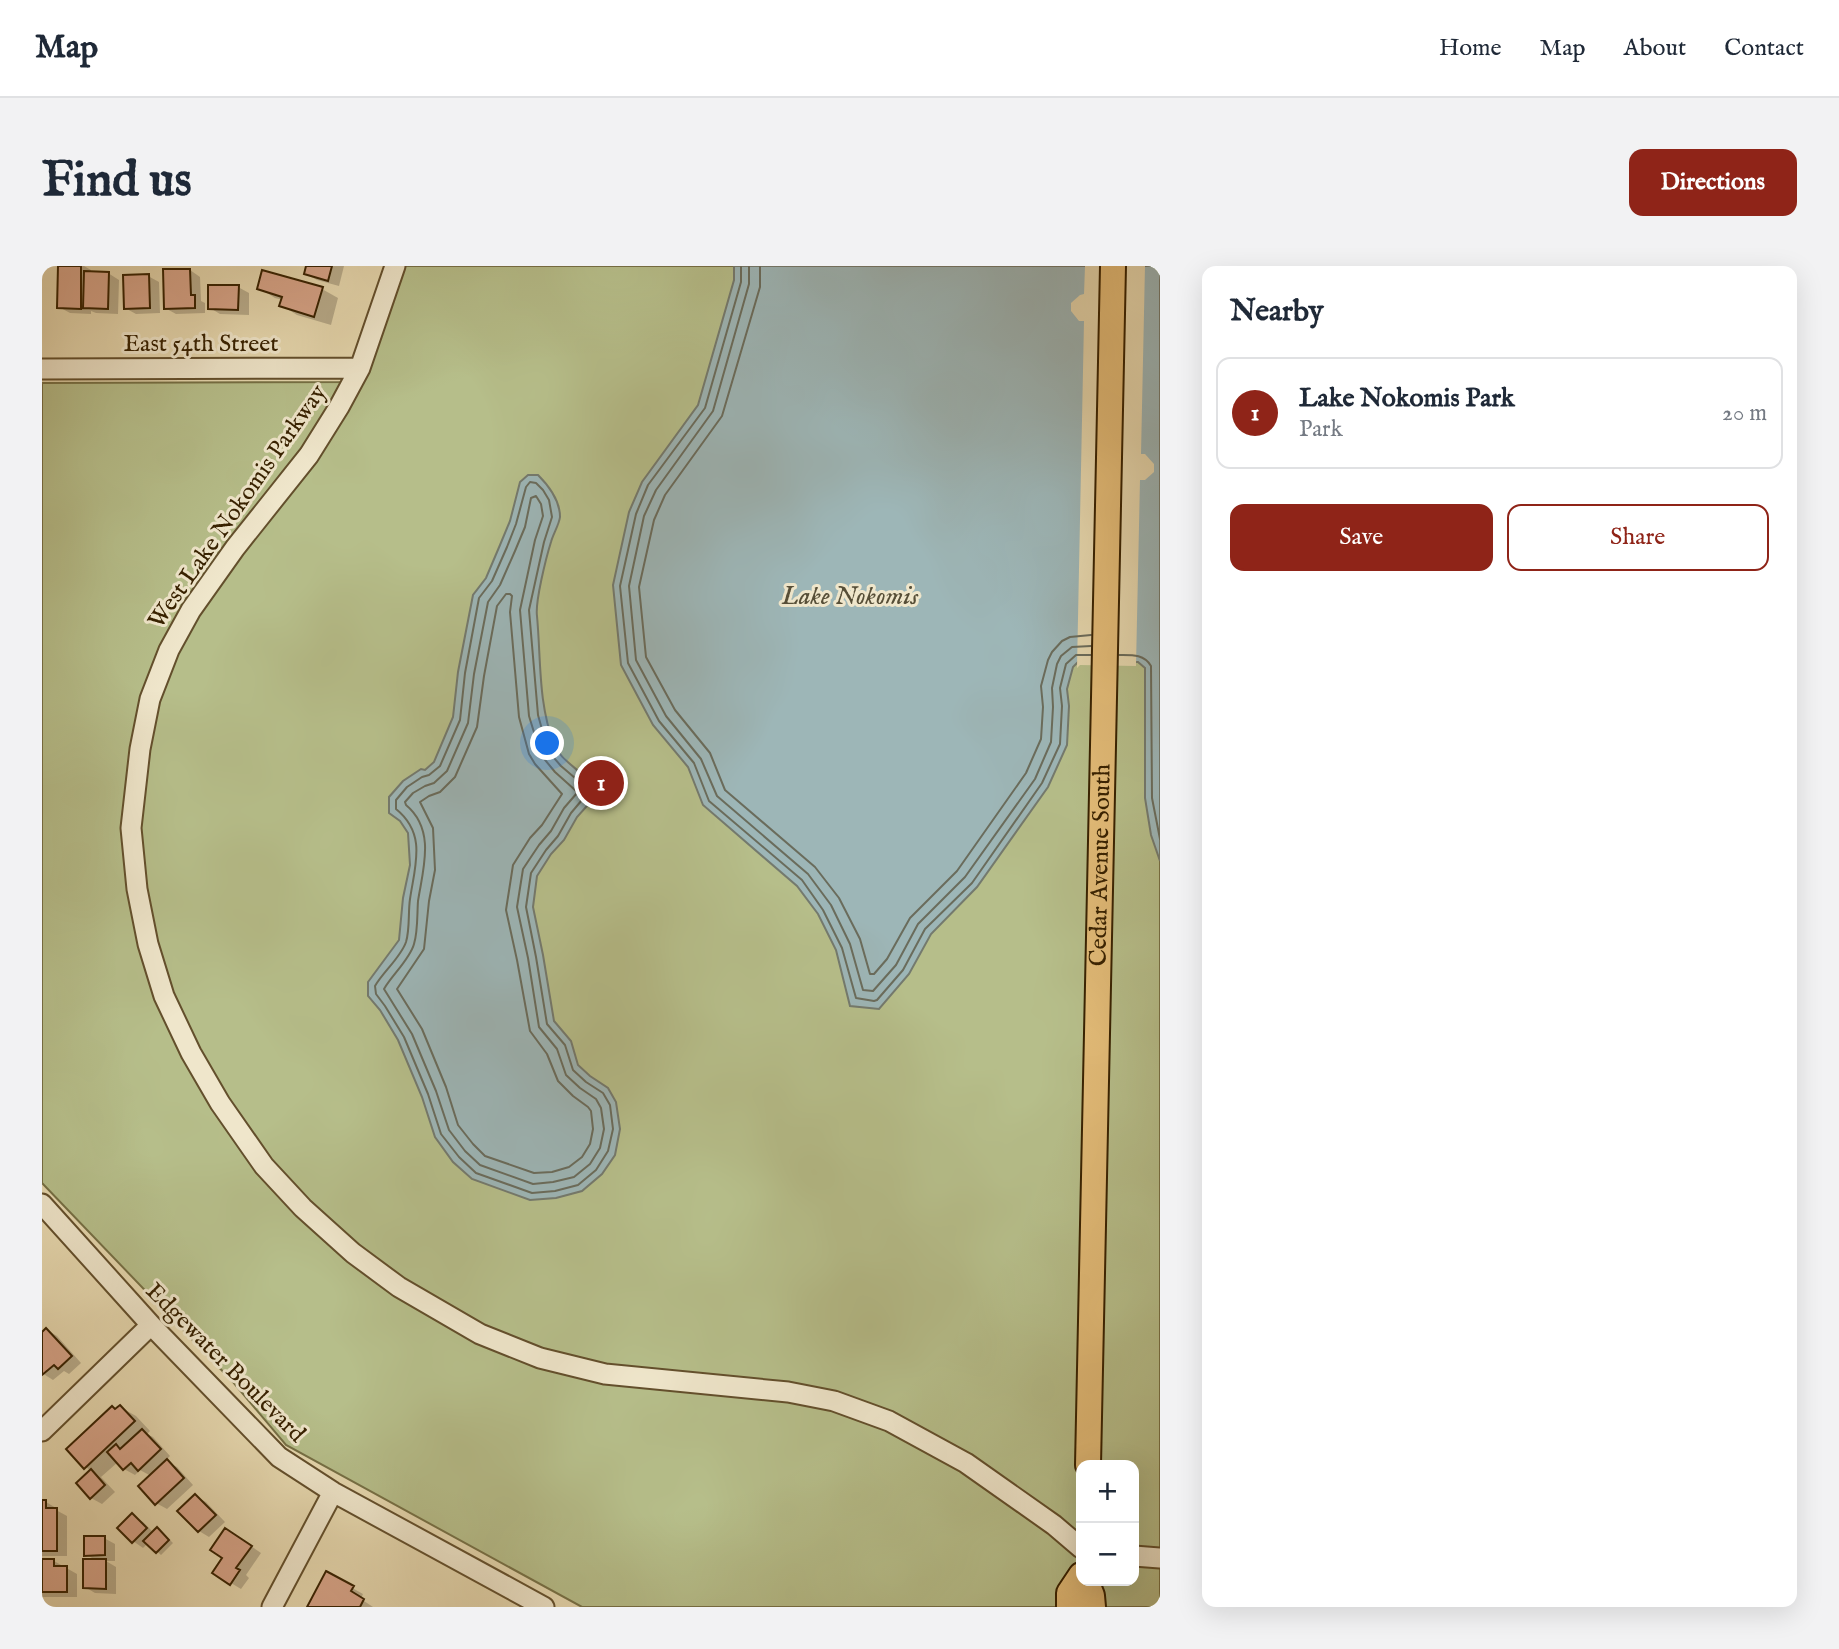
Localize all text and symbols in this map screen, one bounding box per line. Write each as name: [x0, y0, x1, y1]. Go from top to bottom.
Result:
text: Map: [35, 27, 98, 69]
text: Home: [1439, 33, 1502, 64]
text: Map: [1540, 33, 1586, 64]
text: About: [1624, 33, 1686, 64]
text: Contact: [1724, 33, 1804, 64]
button: Directions: [1629, 149, 1797, 216]
text: Find us: [42, 151, 192, 213]
text: Nearby: [1230, 293, 1323, 331]
street label: East 54th Street: [123, 329, 279, 360]
street label: West Lake Nokomis Parkway: [142, 379, 334, 635]
text: Lake Nokomis Park: [1299, 382, 1515, 415]
text: 1: [1251, 399, 1259, 428]
text: 20 m: [1722, 399, 1767, 428]
text: Park: [1299, 415, 1343, 444]
button: Save: [1230, 504, 1493, 571]
button: Share: [1507, 504, 1769, 571]
water label: Lake Nokomis: [781, 580, 919, 613]
your location: [530, 726, 564, 760]
pin: 1: [578, 757, 624, 809]
street label: Cedar Avenue South: [1083, 763, 1118, 967]
street label: Edgewater Boulevard: [138, 1276, 312, 1450]
map controls: [1076, 1460, 1139, 1586]
button: +: [1076, 1460, 1139, 1523]
button: −: [1076, 1523, 1139, 1586]

